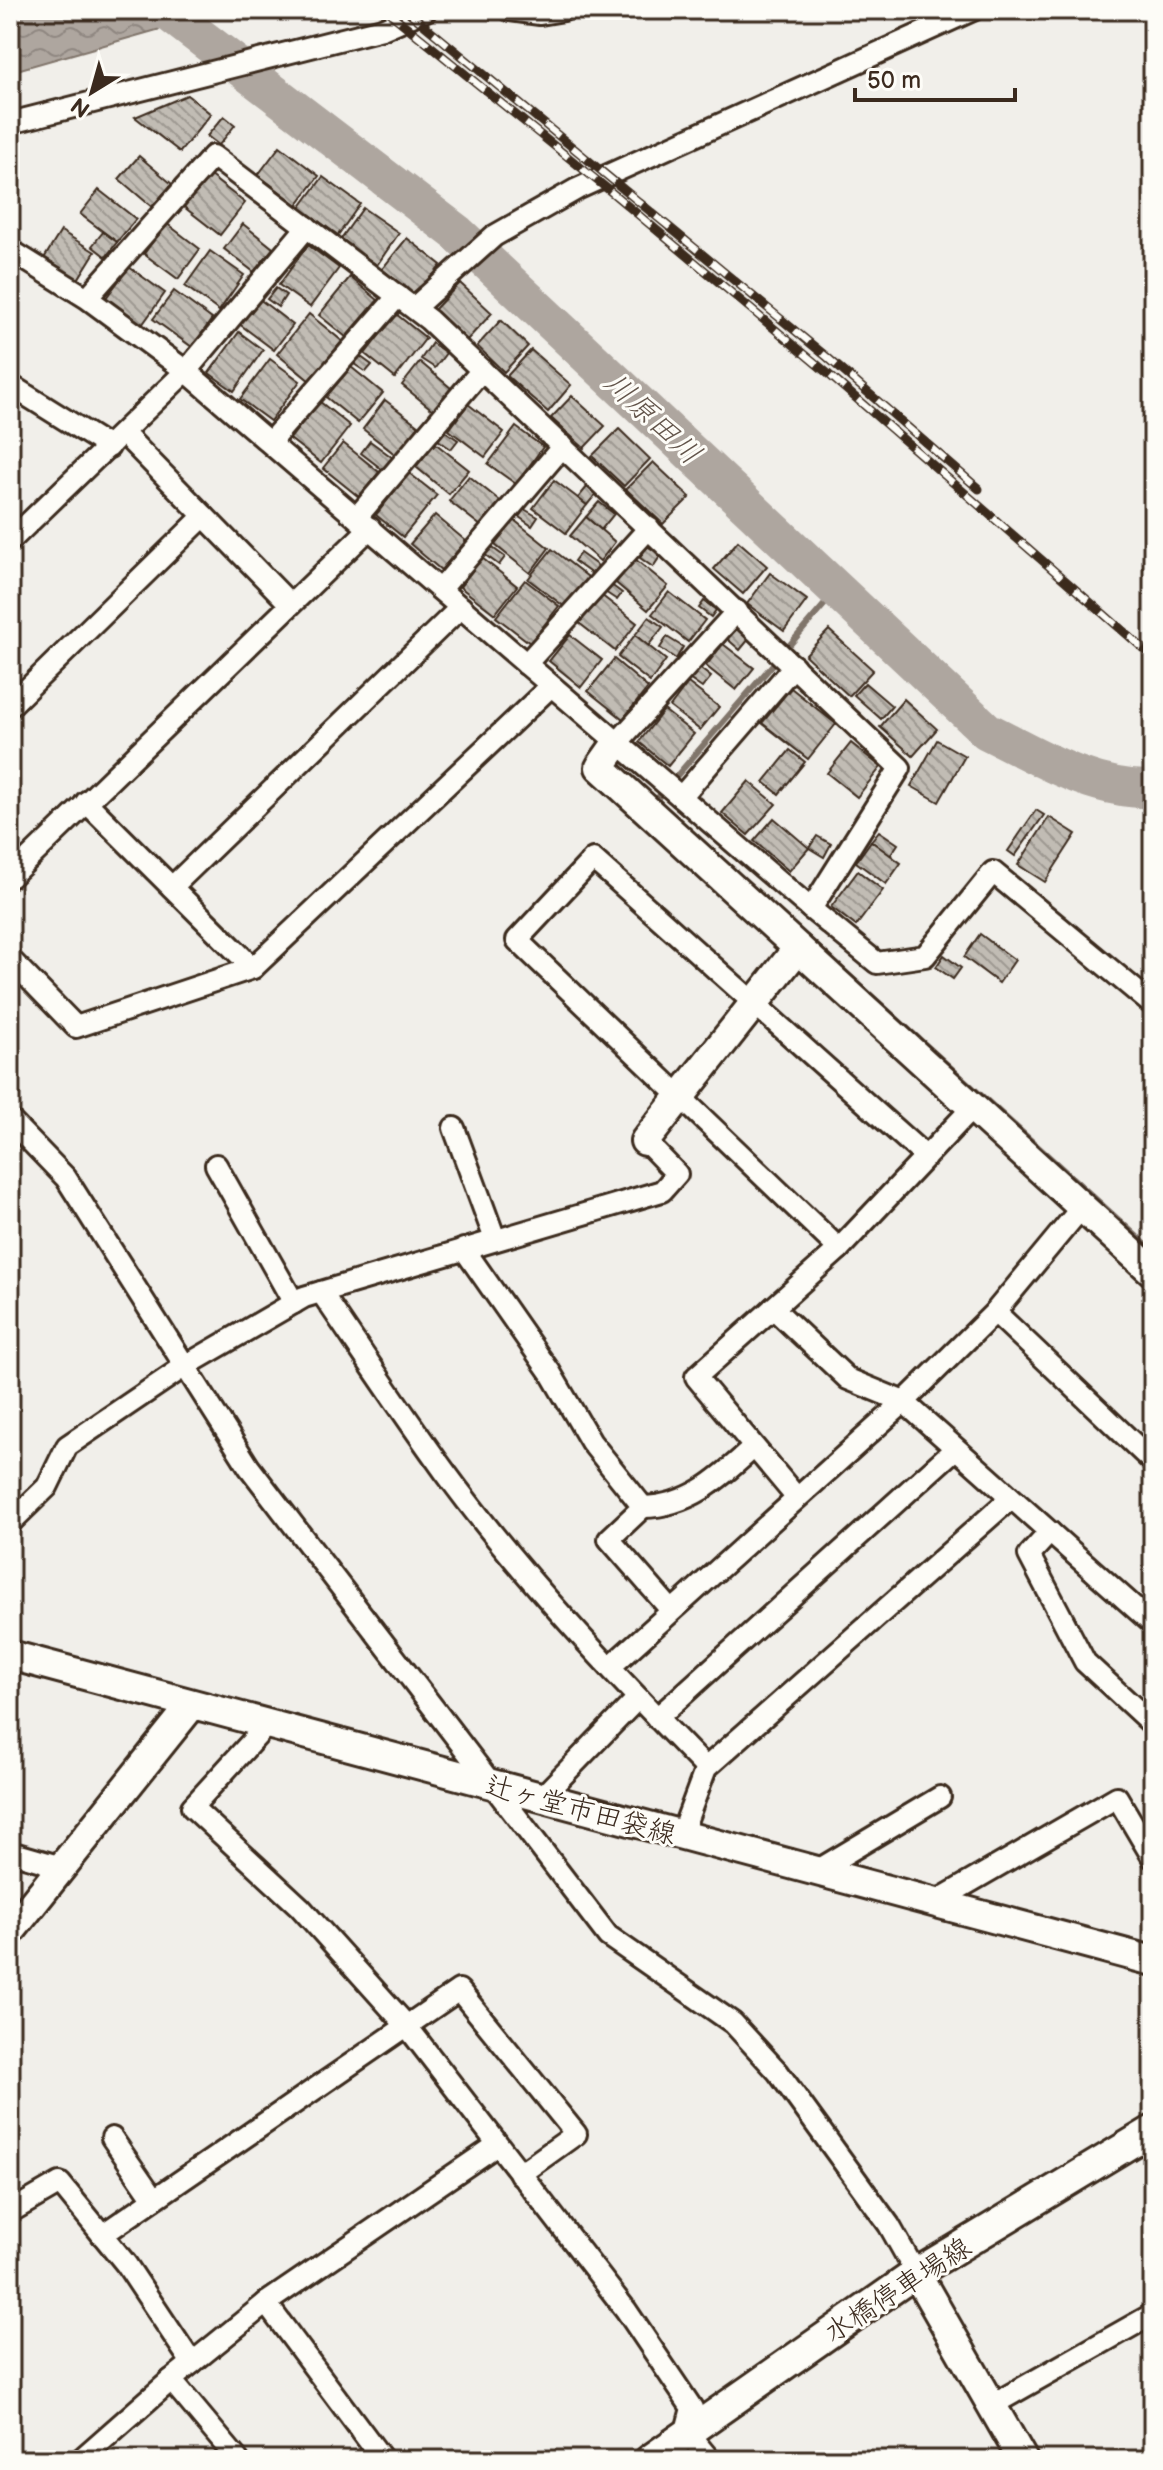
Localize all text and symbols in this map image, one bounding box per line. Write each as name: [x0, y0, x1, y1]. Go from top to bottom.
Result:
north arrow: [52, 52, 132, 132]
scale bar: [855, 52, 1015, 102]
text: 50 m: [867, 66, 921, 95]
text: N: [66, 91, 96, 123]
water label: 川原田川: [596, 365, 708, 473]
street label: 辻ヶ堂市田袋線: [482, 1769, 680, 1852]
street label: 水橋停車場線: [818, 2231, 977, 2350]

